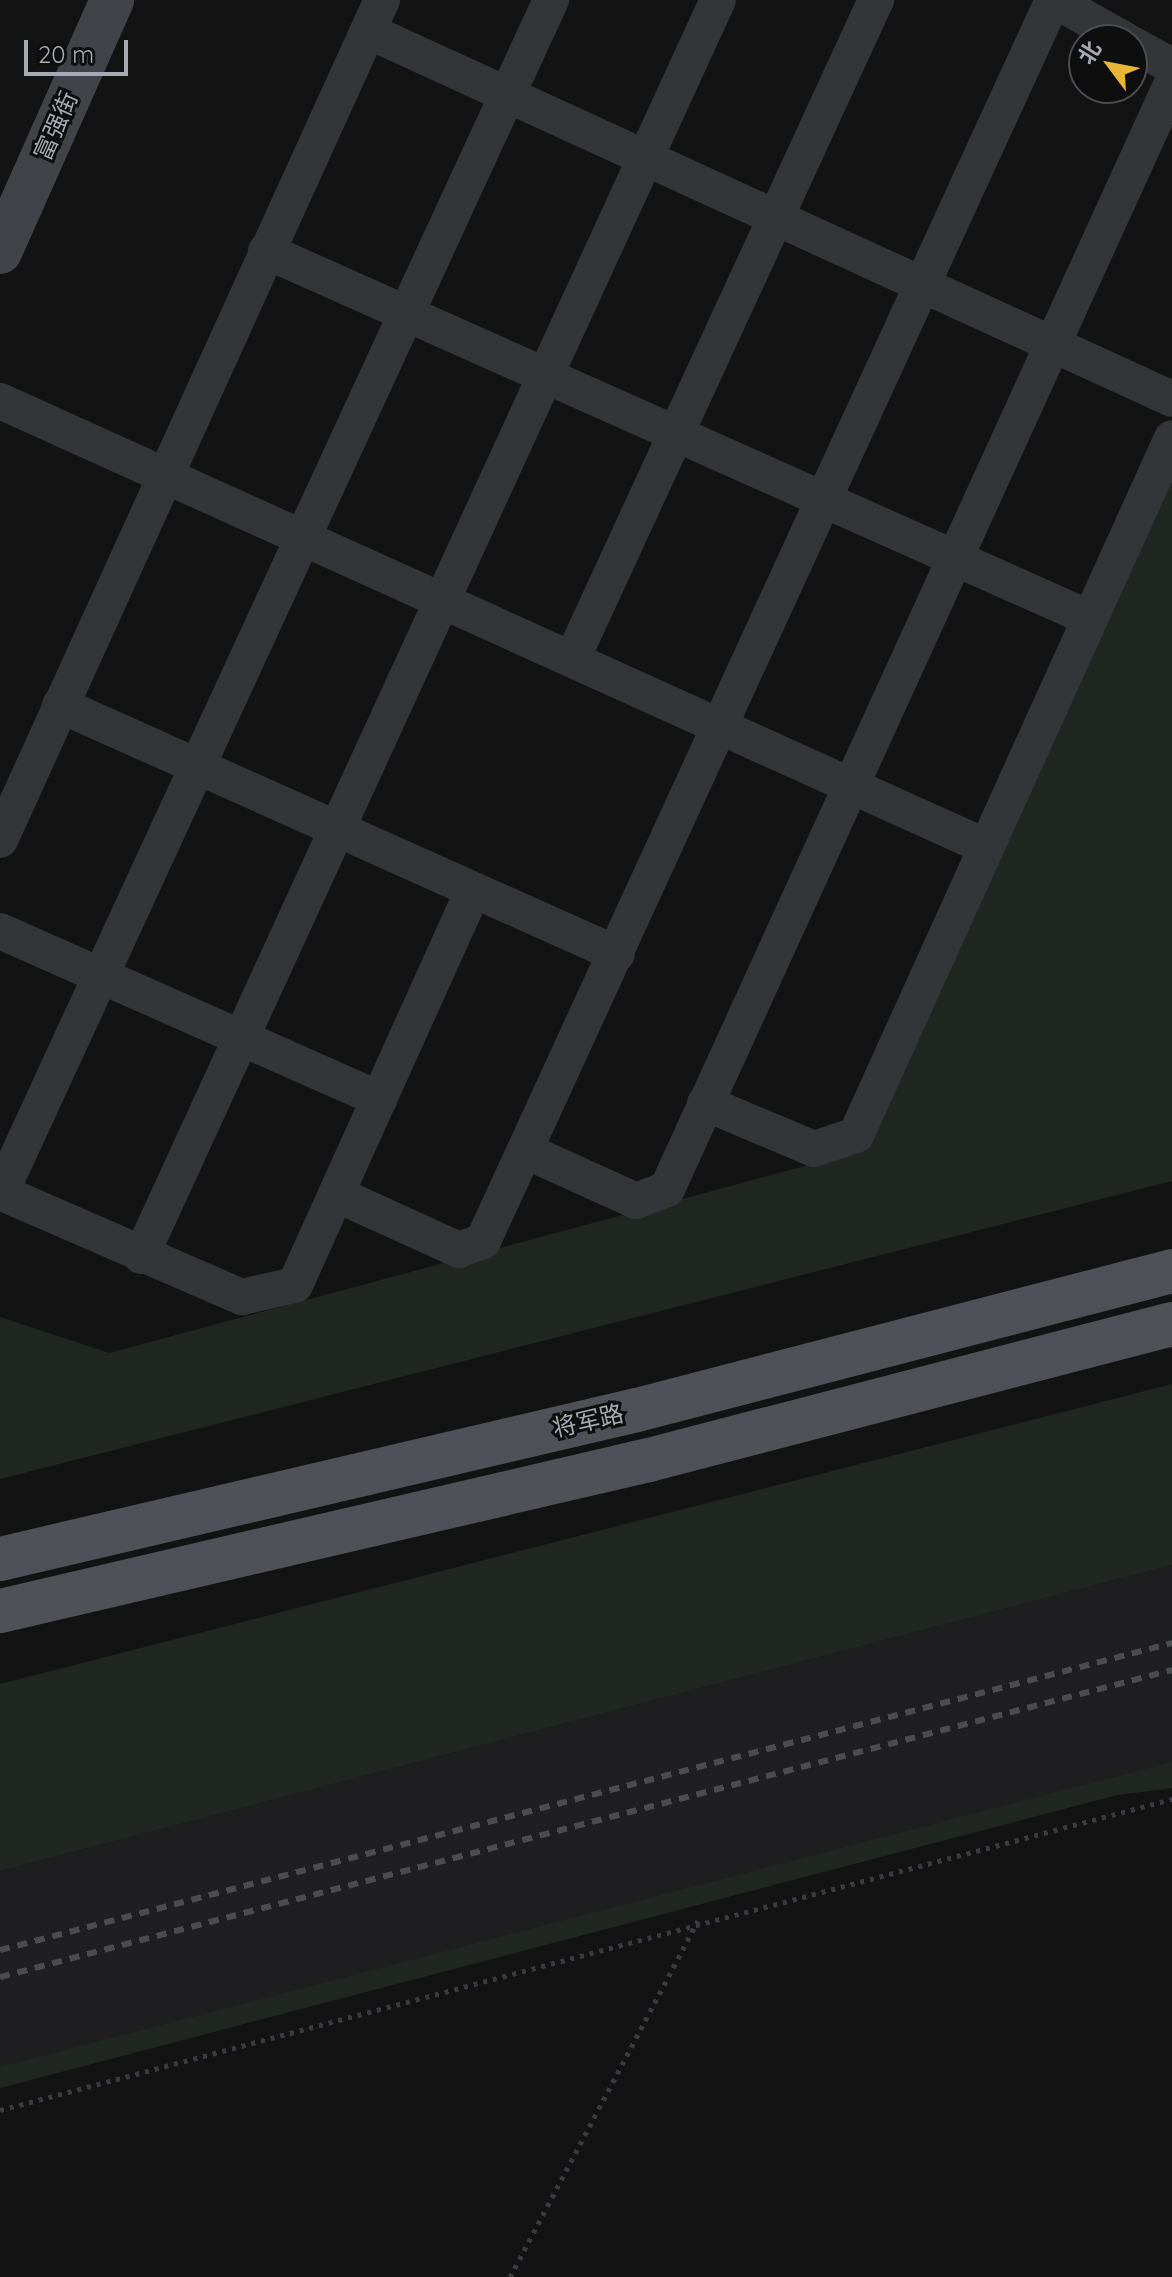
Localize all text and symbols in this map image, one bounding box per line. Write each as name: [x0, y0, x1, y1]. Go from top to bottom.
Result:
scale bar: [28, 24, 132, 74]
north arrow: [1068, 24, 1148, 104]
text: 北: [1072, 36, 1107, 69]
text: 20 m: [38, 39, 94, 69]
street label: 富强街: [28, 87, 84, 165]
street label: 将军路: [550, 1399, 626, 1443]

